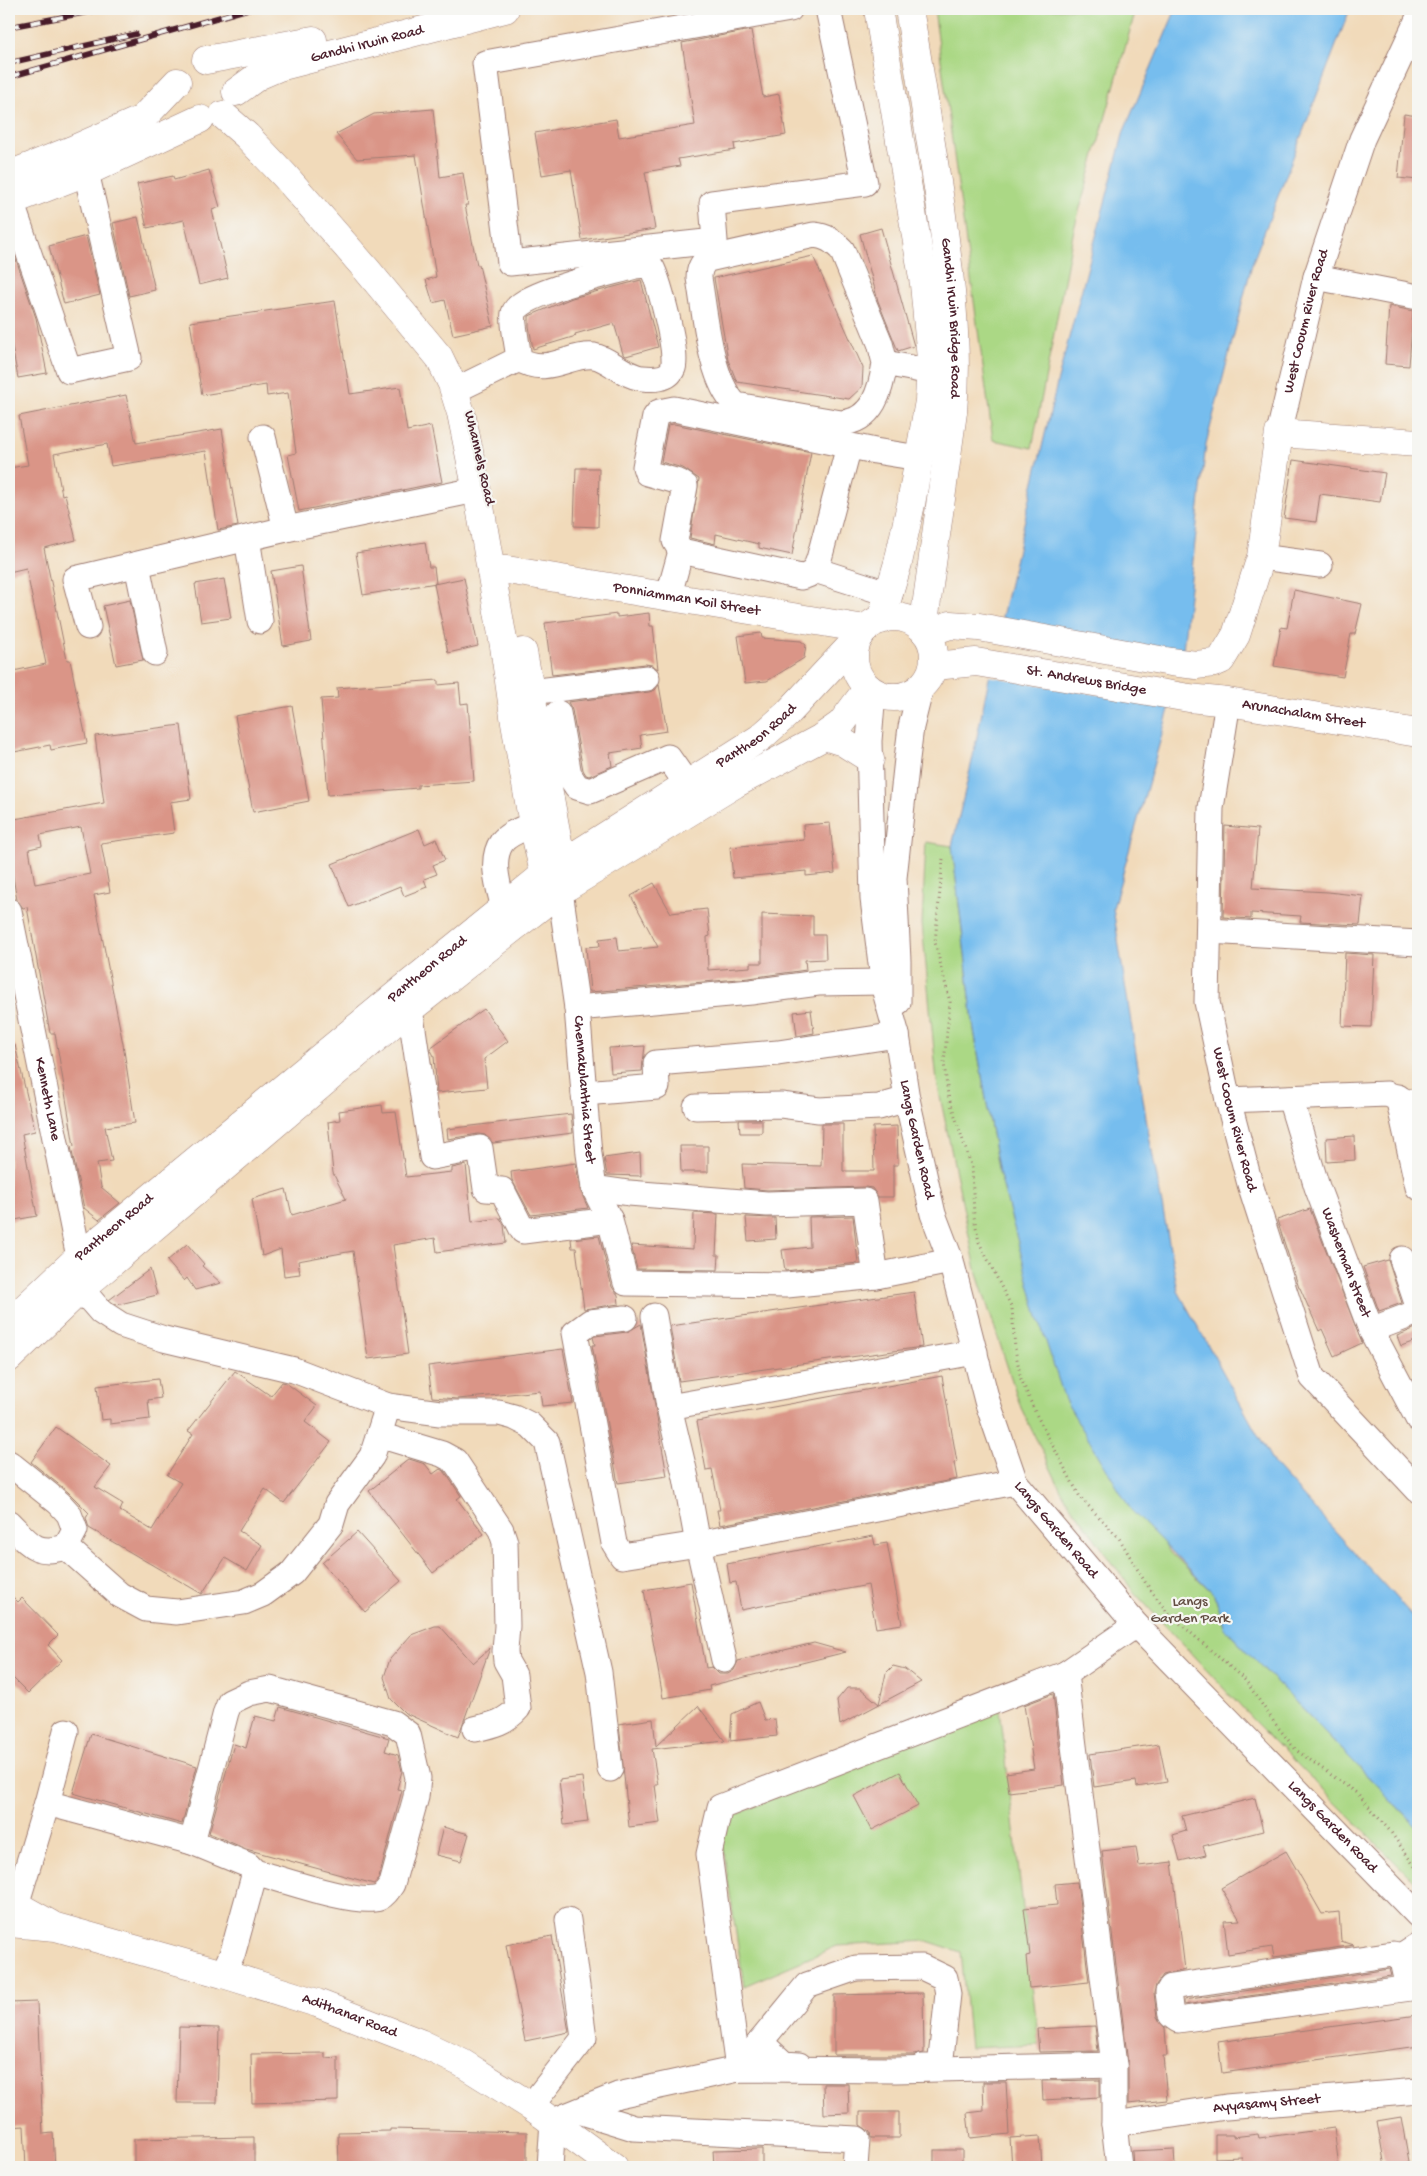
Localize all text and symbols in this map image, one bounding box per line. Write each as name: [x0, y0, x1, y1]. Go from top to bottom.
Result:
street label: Gandhi Irwin Road: [309, 21, 427, 68]
street label: Gandhi Irwin Bridge Road: [936, 237, 964, 400]
street label: West Cooum River Road: [1280, 246, 1334, 395]
street label: Whannels Road: [459, 409, 499, 508]
street label: Ponniamman Koil Street: [611, 578, 763, 621]
street label: St. Andrews Bridge: [1025, 662, 1148, 700]
street label: Arunachalam Street: [1241, 695, 1368, 734]
street label: Pantheon Road: [712, 699, 802, 773]
street label: Pantheon Road: [383, 931, 472, 1008]
street label: Chennakulanthia Street: [569, 1015, 600, 1167]
street label: West Cooum River Road: [1208, 1046, 1261, 1195]
street label: Kenneth Lane: [30, 1056, 64, 1143]
street label: Langs Garden Road: [895, 1079, 939, 1202]
street label: Pantheon Road: [70, 1189, 158, 1266]
street label: Washerman street: [1317, 1205, 1375, 1322]
street label: Langs Garden Road: [1010, 1478, 1103, 1583]
park label: Langs Garden Park: [1151, 1593, 1231, 1628]
street label: Langs Garden Road: [1284, 1777, 1382, 1878]
street label: Adithanar Road: [300, 1990, 401, 2043]
street label: Ayyasamy Street: [1212, 2090, 1323, 2118]

